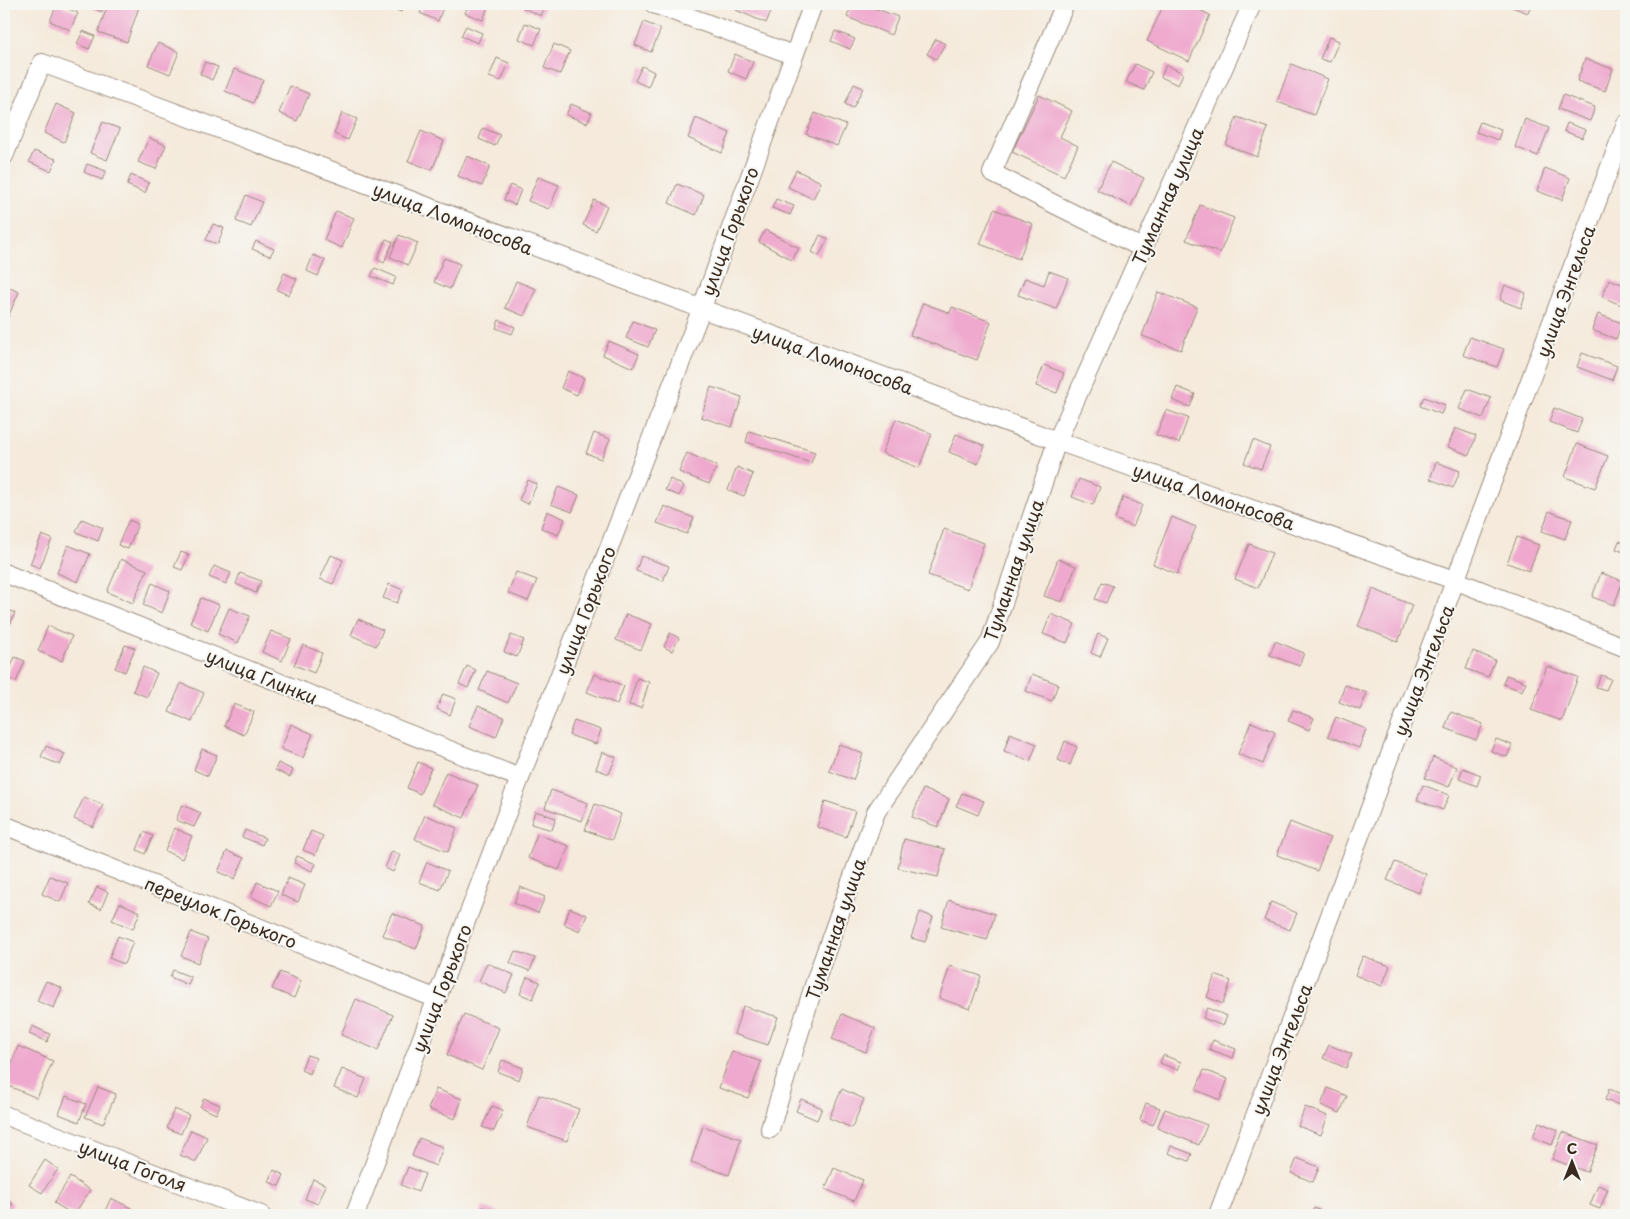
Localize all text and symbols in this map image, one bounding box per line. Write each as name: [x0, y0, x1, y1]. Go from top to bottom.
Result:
street label: Туманная улица: [1124, 122, 1210, 269]
street label: улица Горького: [693, 163, 765, 299]
street label: улица Ломоносова: [369, 175, 538, 261]
street label: улица Энгельса: [1529, 220, 1602, 361]
street label: улица Ломоносова: [749, 317, 918, 401]
street label: улица Ломоносова: [1129, 456, 1299, 537]
street label: Туманная улица: [976, 495, 1050, 645]
street label: улица Горького: [548, 542, 622, 678]
street label: улица Энгельса: [1386, 600, 1461, 740]
street label: улица Глинки: [202, 641, 322, 711]
street label: Туманная улица: [798, 854, 872, 1004]
street label: переулок Горького: [141, 869, 301, 955]
street label: улица Горького: [404, 920, 478, 1056]
street label: улица Энгельса: [1244, 979, 1319, 1119]
street label: улица Гоголя: [75, 1132, 191, 1198]
north arrow: [1548, 1136, 1598, 1186]
text: С: [1567, 1138, 1577, 1159]

